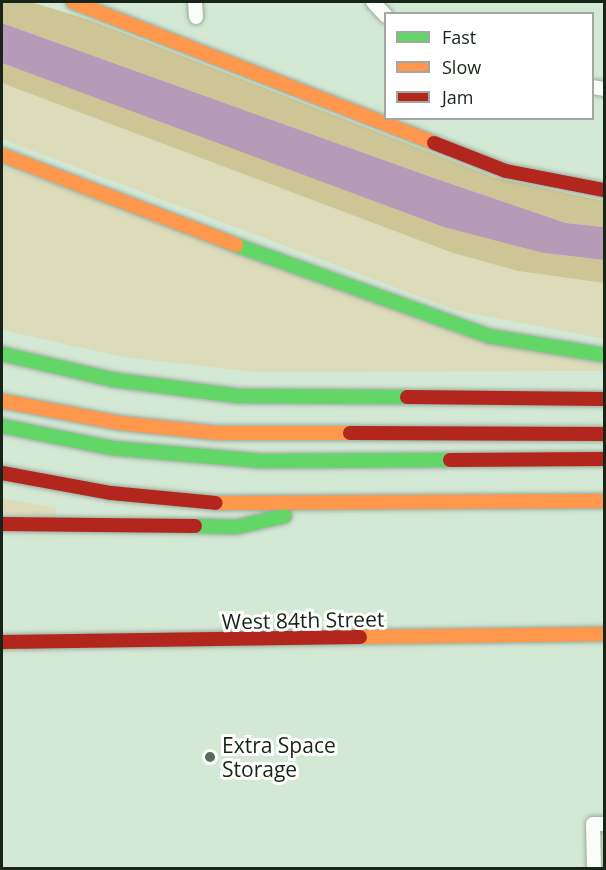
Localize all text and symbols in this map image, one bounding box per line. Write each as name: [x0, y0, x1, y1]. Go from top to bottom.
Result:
legend: [384, 12, 594, 120]
text: Fast: [442, 25, 476, 49]
text: Slow: [442, 55, 481, 79]
text: Jam: [442, 85, 474, 109]
street label: West 84th Street: [221, 606, 385, 634]
place label: Extra Space Storage: [222, 732, 336, 782]
marker: Extra Space Storage: [203, 750, 217, 764]

